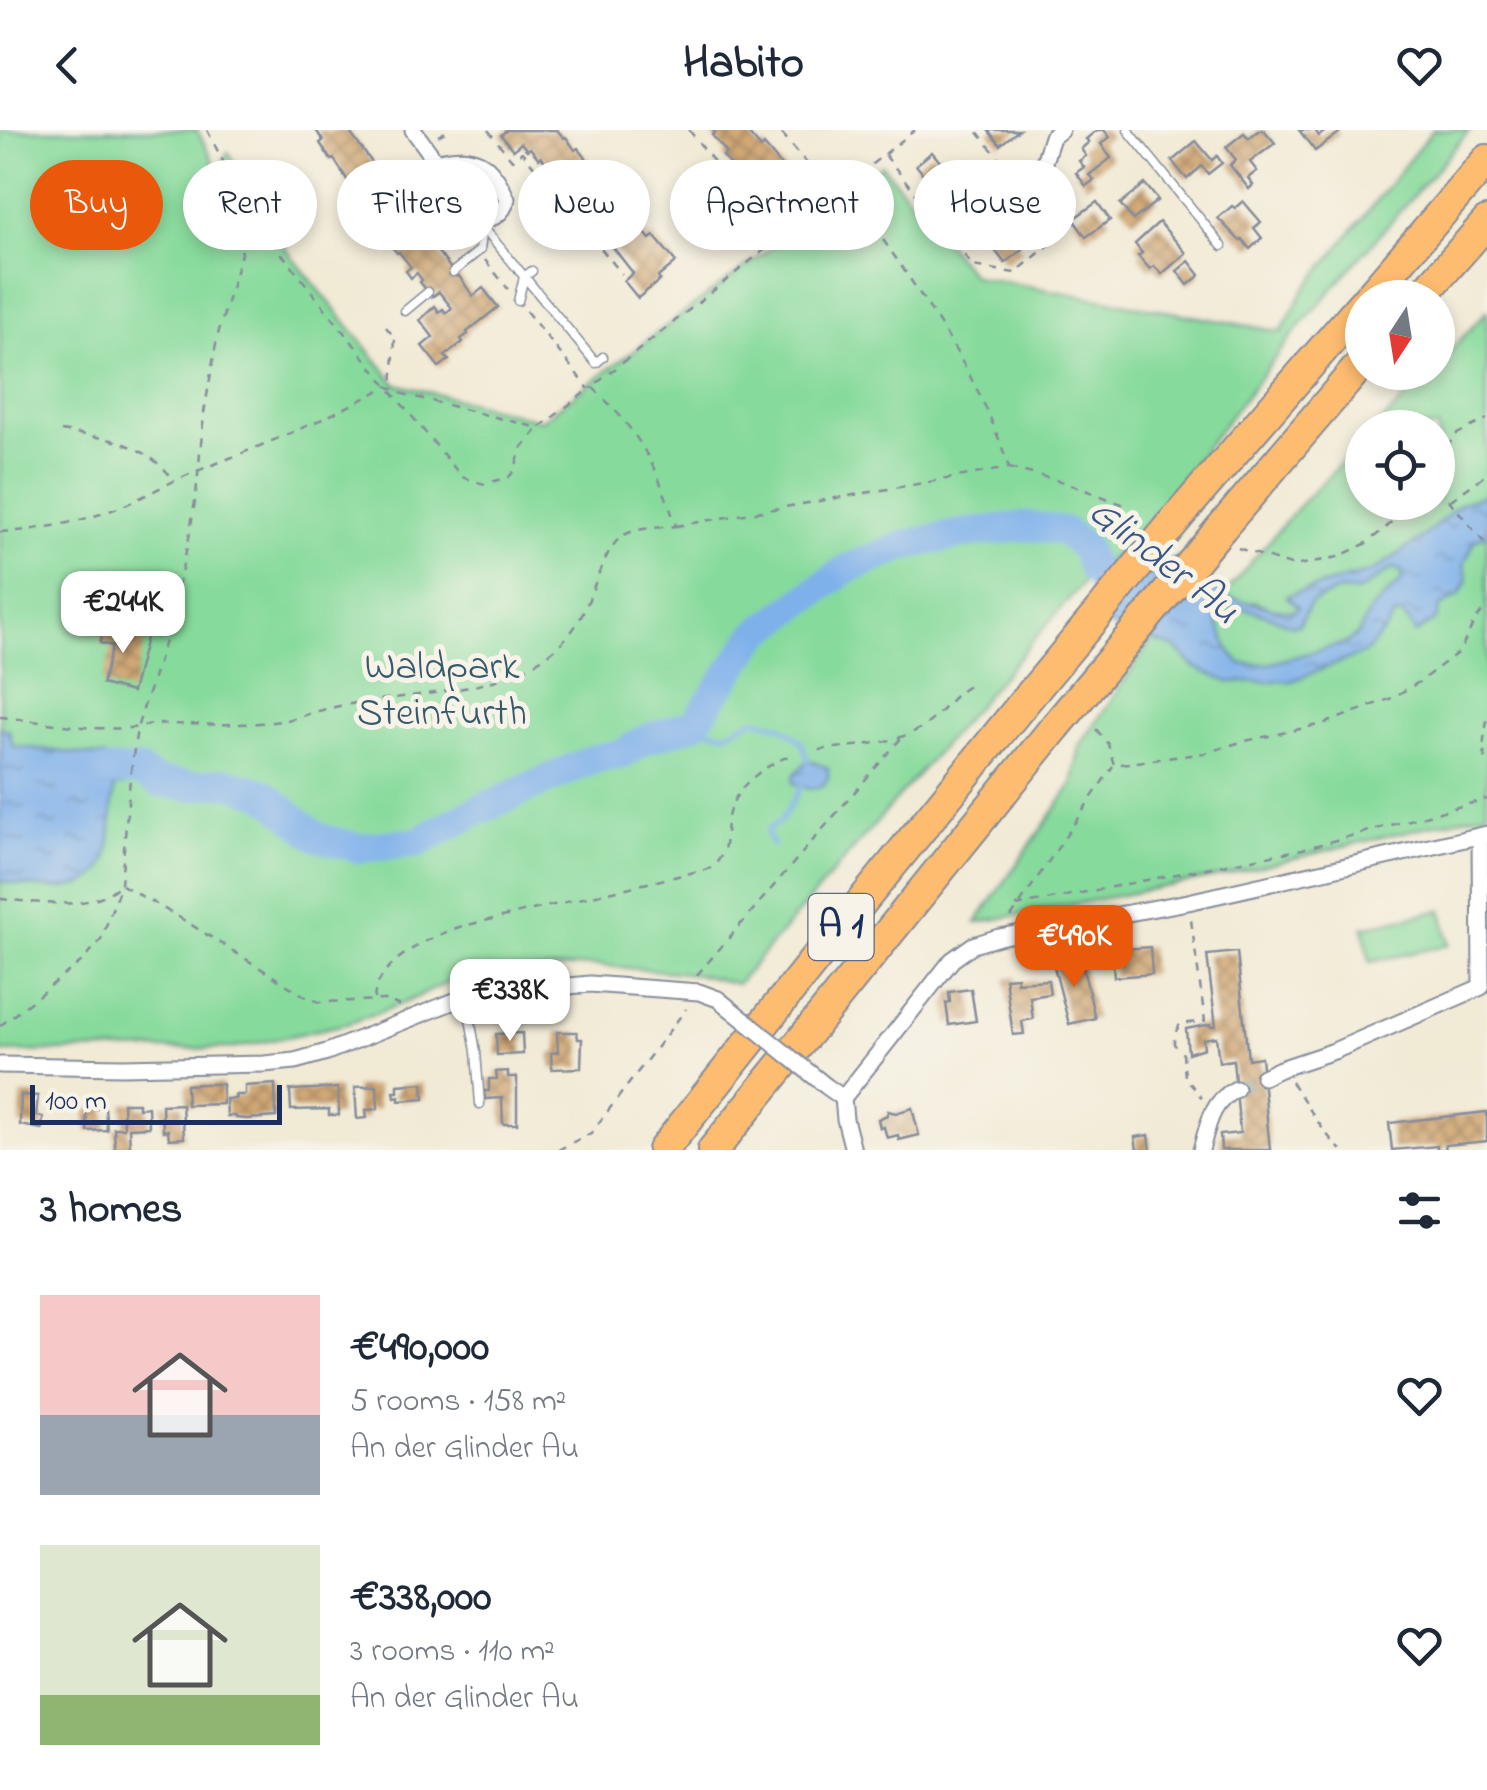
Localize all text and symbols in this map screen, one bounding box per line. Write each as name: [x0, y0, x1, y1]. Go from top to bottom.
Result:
text: Habito: [683, 32, 804, 98]
icon: back: [40, 38, 95, 93]
icon: heart: [1392, 38, 1447, 93]
chip: Buy: [30, 160, 163, 250]
chip: Rent: [183, 160, 317, 250]
chip: Filters: [337, 160, 498, 250]
chip: New: [518, 160, 650, 250]
chip: Apartment: [670, 160, 894, 250]
chip: House: [914, 160, 1076, 250]
north arrow: [1345, 280, 1455, 390]
map controls: [1345, 280, 1455, 520]
button: locate: [1345, 410, 1455, 520]
water label: Glinder Au: [1074, 483, 1252, 641]
pin: €244K: [53, 571, 193, 656]
text: €244K: [83, 580, 163, 627]
park label: Waldpark Steinfurth: [357, 639, 527, 744]
road number: A 1: [808, 894, 874, 960]
pin: €490K: [1004, 905, 1144, 990]
text: €490K: [1037, 914, 1111, 961]
pin: €338K: [440, 959, 580, 1044]
text: €338K: [472, 968, 548, 1015]
scale bar: [30, 1080, 282, 1124]
text: 100 m: [45, 1082, 107, 1123]
text: 3 homes: [40, 1180, 182, 1241]
icon: filters: [1392, 1183, 1447, 1238]
text: €490,000: [350, 1318, 489, 1379]
icon: home: [120, 1335, 240, 1455]
icon: heart: [1392, 1368, 1447, 1423]
text: 5 rooms · 158 m²: [350, 1379, 566, 1426]
text: An der Glinder Au: [350, 1426, 579, 1473]
text: €338,000: [350, 1568, 491, 1629]
icon: home: [120, 1585, 240, 1705]
icon: heart: [1392, 1618, 1447, 1673]
text: 3 rooms · 110 m²: [350, 1629, 555, 1676]
text: An der Glinder Au: [350, 1676, 579, 1723]

